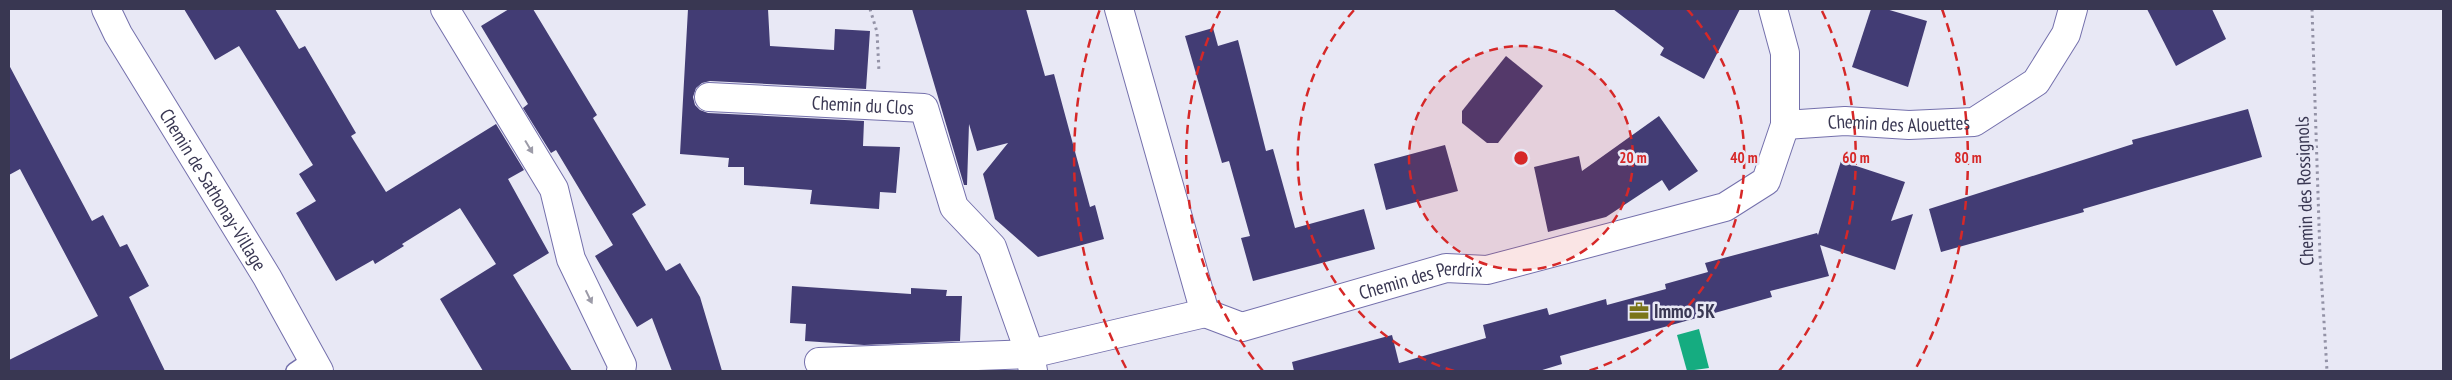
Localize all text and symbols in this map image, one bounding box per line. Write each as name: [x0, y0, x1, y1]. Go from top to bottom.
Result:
street label: Chemin du Clos: [811, 90, 914, 119]
street label: Chemin de Sathonay-Village: [155, 104, 272, 275]
street label: Chemin des Alouettes: [1827, 109, 1970, 137]
street label: Chemin des Rossignols: [2289, 116, 2319, 266]
one-way arrow: [524, 141, 533, 154]
text: 20 m: [1619, 148, 1647, 167]
text: 40 m: [1730, 148, 1758, 167]
text: 60 m: [1842, 148, 1870, 167]
text: 80 m: [1954, 148, 1982, 167]
centre of rings: [1512, 149, 1530, 167]
street label: Chemin des Perdrix: [1356, 256, 1483, 305]
one-way arrow: [585, 290, 593, 304]
place label: Immo 5K: [1654, 299, 1715, 323]
office icon: Immo 5K: [1628, 300, 1650, 322]

